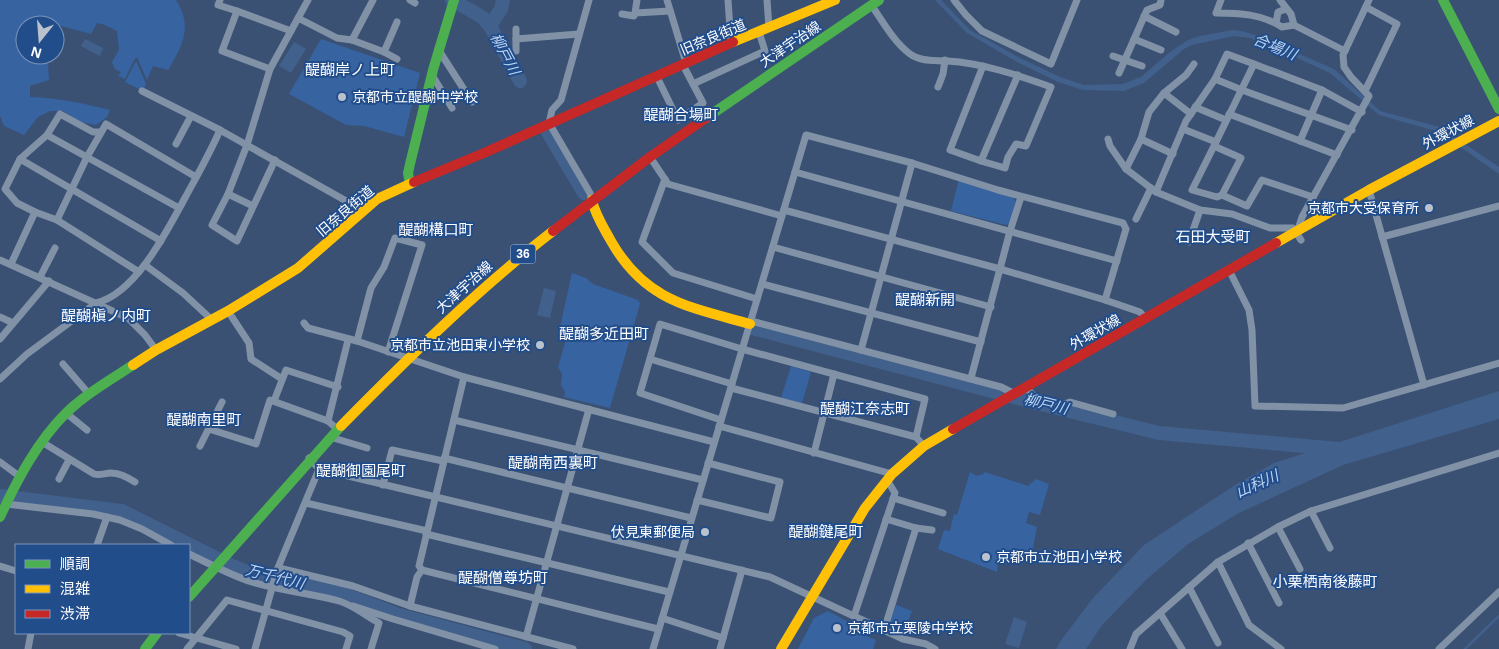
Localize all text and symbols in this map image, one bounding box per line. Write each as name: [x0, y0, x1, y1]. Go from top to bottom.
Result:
north arrow: [15, 15, 65, 65]
street label: 旧奈良街道: [678, 16, 748, 58]
street label: 大津宇治線: [757, 18, 823, 70]
water label: 柳戸川: [487, 30, 524, 79]
water label: 合場川: [1251, 30, 1301, 64]
text: N: [29, 43, 43, 62]
district label: 醍醐岸ノ上町: [305, 61, 395, 78]
place label: 京都市立醍醐中学校: [352, 89, 478, 105]
marker: 京都市立醍醐中学校: [336, 91, 348, 103]
district label: 醍醐合場町: [643, 106, 719, 123]
street label: 外環状線: [1420, 112, 1476, 152]
street label: 旧奈良街道: [313, 182, 377, 240]
place label: 京都市大受保育所: [1307, 200, 1419, 216]
marker: 京都市大受保育所: [1423, 202, 1435, 214]
district label: 醍醐構口町: [398, 221, 474, 238]
district label: 石田大受町: [1175, 228, 1251, 245]
road number: 36: [510, 244, 536, 264]
street label: 大津宇治線: [433, 258, 495, 316]
district label: 醍醐新開: [895, 291, 955, 308]
district label: 醍醐槇ノ内町: [61, 307, 151, 324]
street label: 外環状線: [1067, 311, 1123, 353]
district label: 醍醐多近田町: [559, 325, 649, 342]
place label: 京都市立池田東小学校: [390, 337, 530, 353]
marker: 京都市立池田東小学校: [534, 339, 546, 351]
water label: 柳戸川: [1022, 390, 1072, 418]
district label: 醍醐江奈志町: [820, 400, 910, 417]
district label: 醍醐南里町: [166, 411, 242, 428]
district label: 醍醐南西裏町: [508, 454, 598, 471]
district label: 醍醐御園尾町: [316, 462, 406, 479]
water label: 山科川: [1233, 466, 1283, 500]
district label: 醍醐鍵尾町: [788, 523, 864, 540]
place label: 伏見東郵便局: [611, 524, 695, 540]
marker: 伏見東郵便局: [699, 526, 711, 538]
legend: [15, 544, 190, 634]
place label: 京都市立池田小学校: [996, 549, 1122, 565]
marker: 京都市立池田小学校: [980, 551, 992, 563]
text: 順調: [60, 555, 90, 572]
water label: 万千代川: [244, 561, 308, 593]
district label: 醍醐僧尊坊町: [458, 569, 548, 586]
district label: 小栗栖南後藤町: [1272, 573, 1378, 590]
text: 混雑: [60, 580, 90, 597]
text: 渋滞: [60, 605, 90, 622]
place label: 京都市立栗陵中学校: [847, 620, 973, 636]
marker: 京都市立栗陵中学校: [831, 622, 843, 634]

